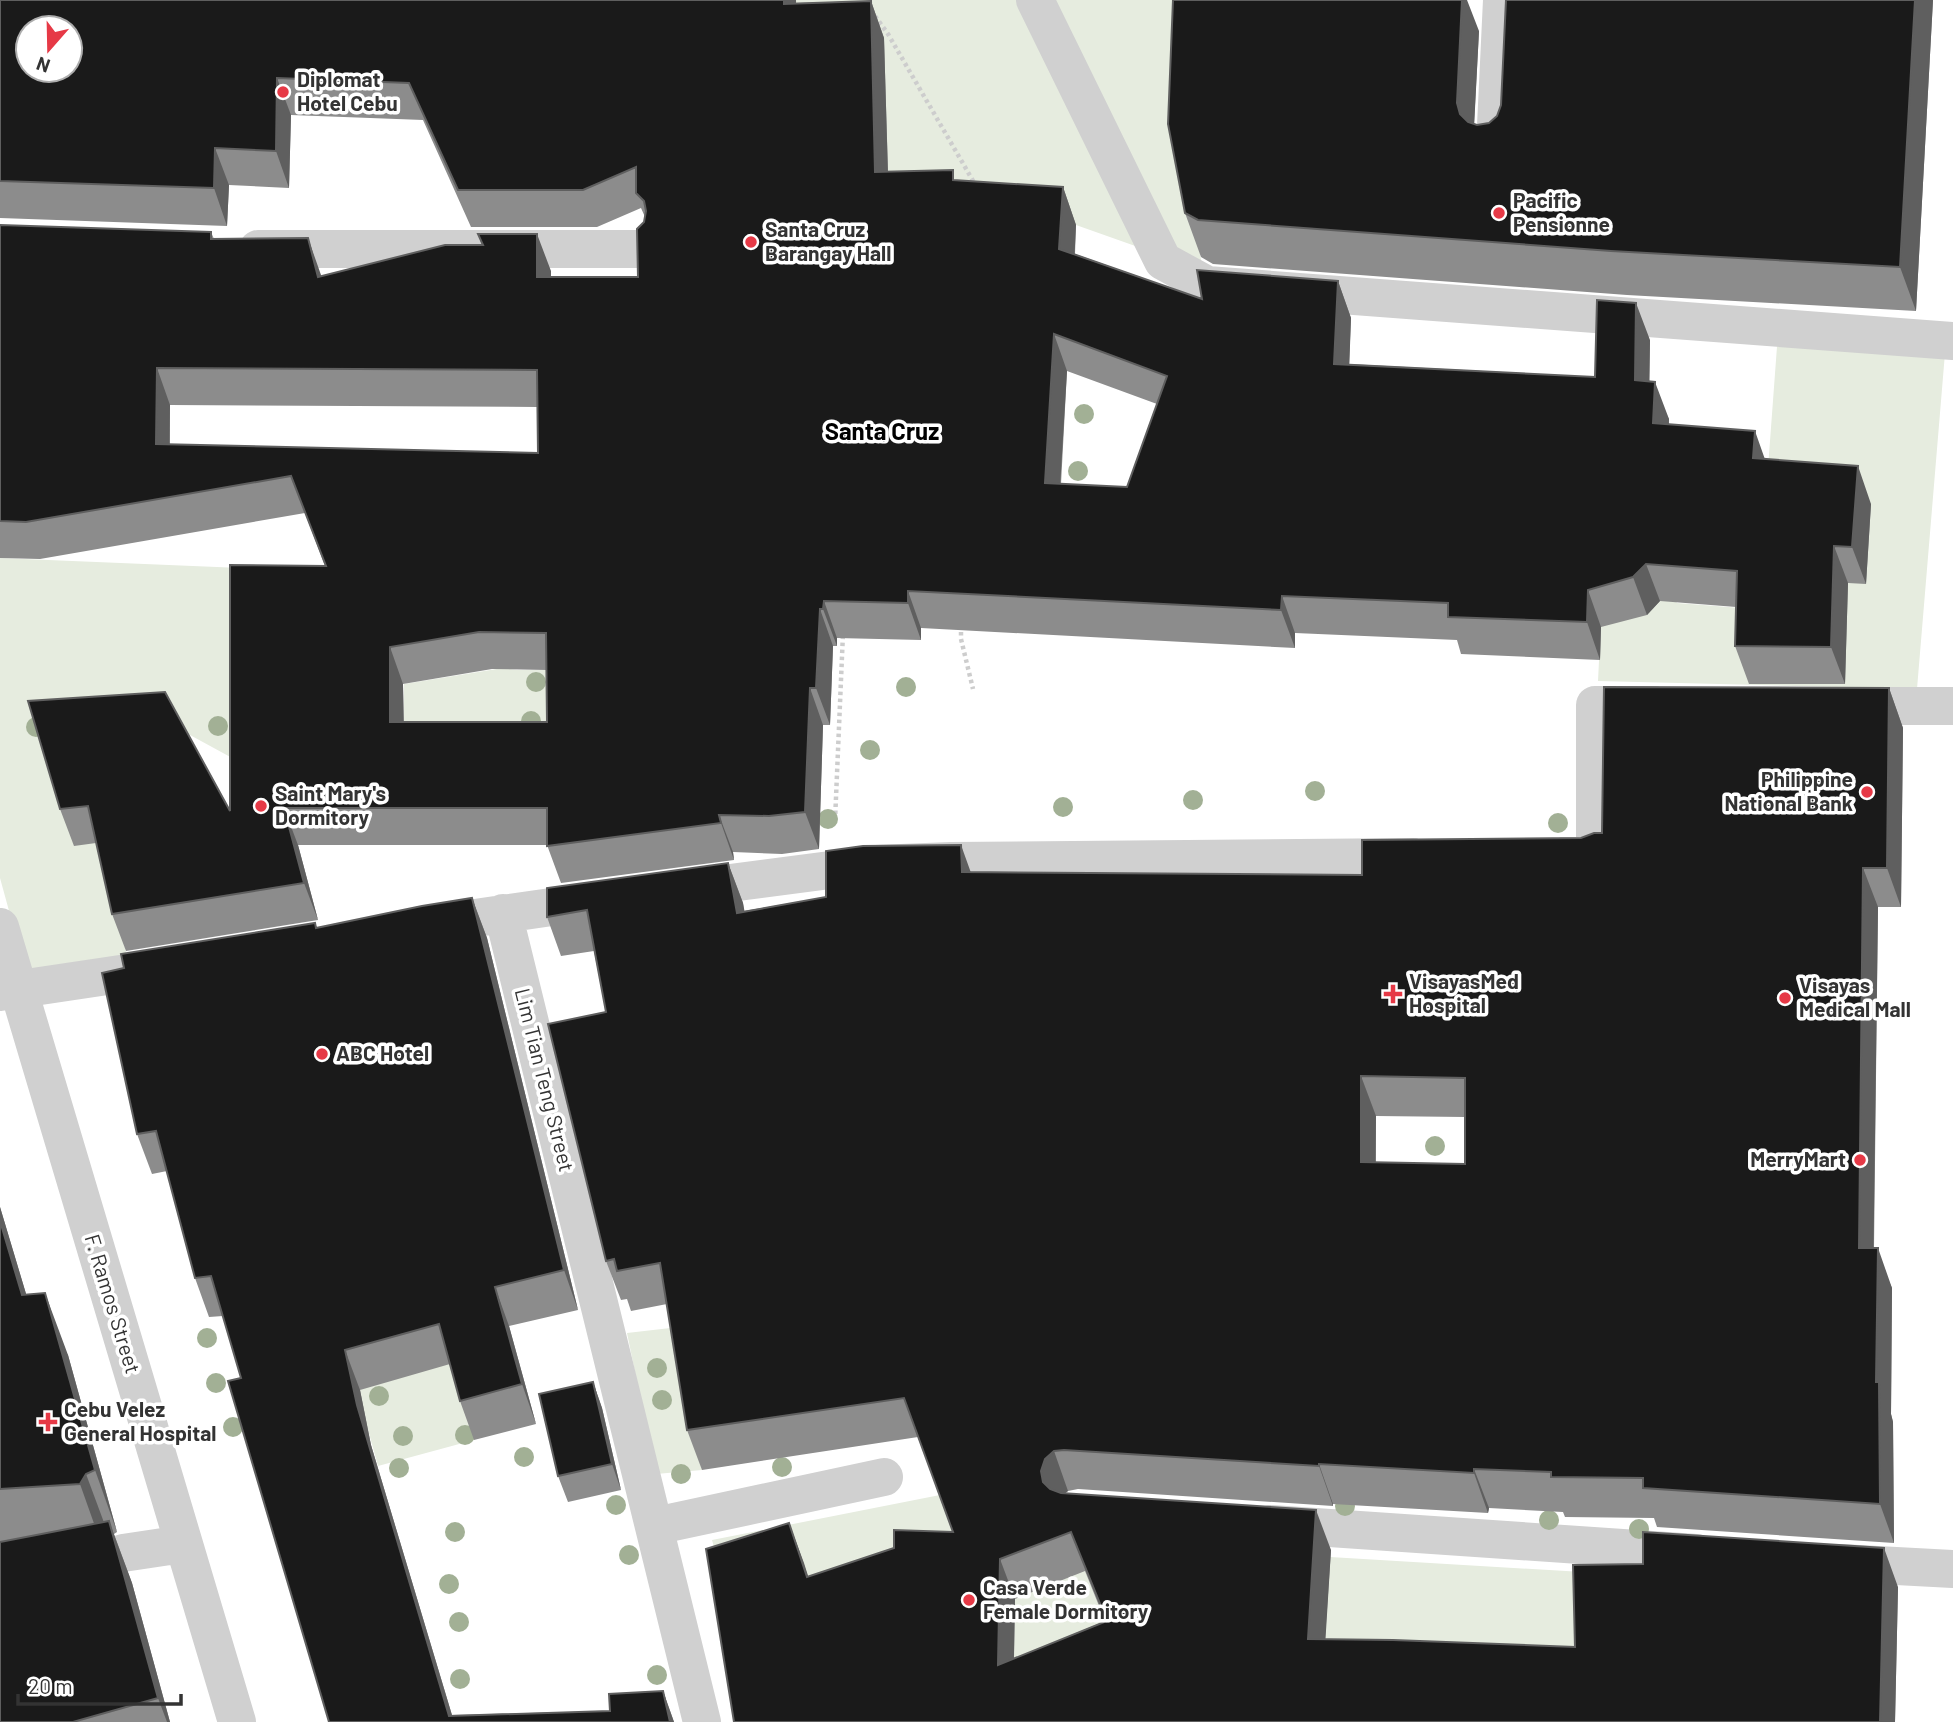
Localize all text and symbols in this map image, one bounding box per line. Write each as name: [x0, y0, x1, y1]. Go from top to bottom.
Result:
north arrow: [14, 14, 84, 84]
text: N: [33, 52, 53, 78]
place label: Diplomat Hotel Cebu: [297, 66, 398, 115]
marker: Diplomat Hotel Cebu: [275, 84, 291, 100]
place label: Pacific Pensionne: [1513, 187, 1610, 236]
marker: Pacific Pensionne: [1491, 205, 1507, 221]
place label: Santa Cruz Barangay Hall: [765, 216, 891, 265]
marker: Santa Cruz Barangay Hall: [743, 234, 759, 250]
district label: Santa Cruz: [825, 416, 939, 445]
place label: Philippine National Bank: [1725, 766, 1853, 815]
place label: Saint Mary's Dormitory: [275, 780, 386, 829]
marker: Philippine National Bank: [1859, 784, 1875, 800]
marker: Saint Mary's Dormitory: [253, 798, 269, 814]
place label: VisayasMed Hospital: [1409, 968, 1519, 1017]
place label: Visayas Medical Mall: [1799, 972, 1911, 1021]
marker: VisayasMed Hospital: [1383, 984, 1403, 1004]
street label: Lim Tian Teng Street: [511, 985, 580, 1174]
marker: Visayas Medical Mall: [1777, 990, 1793, 1006]
place label: ABC Hotel: [336, 1040, 429, 1065]
marker: ABC Hotel: [314, 1046, 330, 1062]
place label: MerryMart: [1750, 1146, 1846, 1171]
marker: MerryMart: [1852, 1152, 1868, 1168]
street label: F. Ramos Street: [80, 1231, 147, 1376]
place label: Cebu Velez General Hospital: [64, 1396, 216, 1445]
marker: Cebu Velez General Hospital: [38, 1412, 58, 1432]
place label: Casa Verde Female Dormitory: [983, 1574, 1149, 1623]
marker: Casa Verde Female Dormitory: [961, 1592, 977, 1608]
scale bar: [18, 1662, 180, 1706]
text: 20 m: [28, 1673, 73, 1698]

